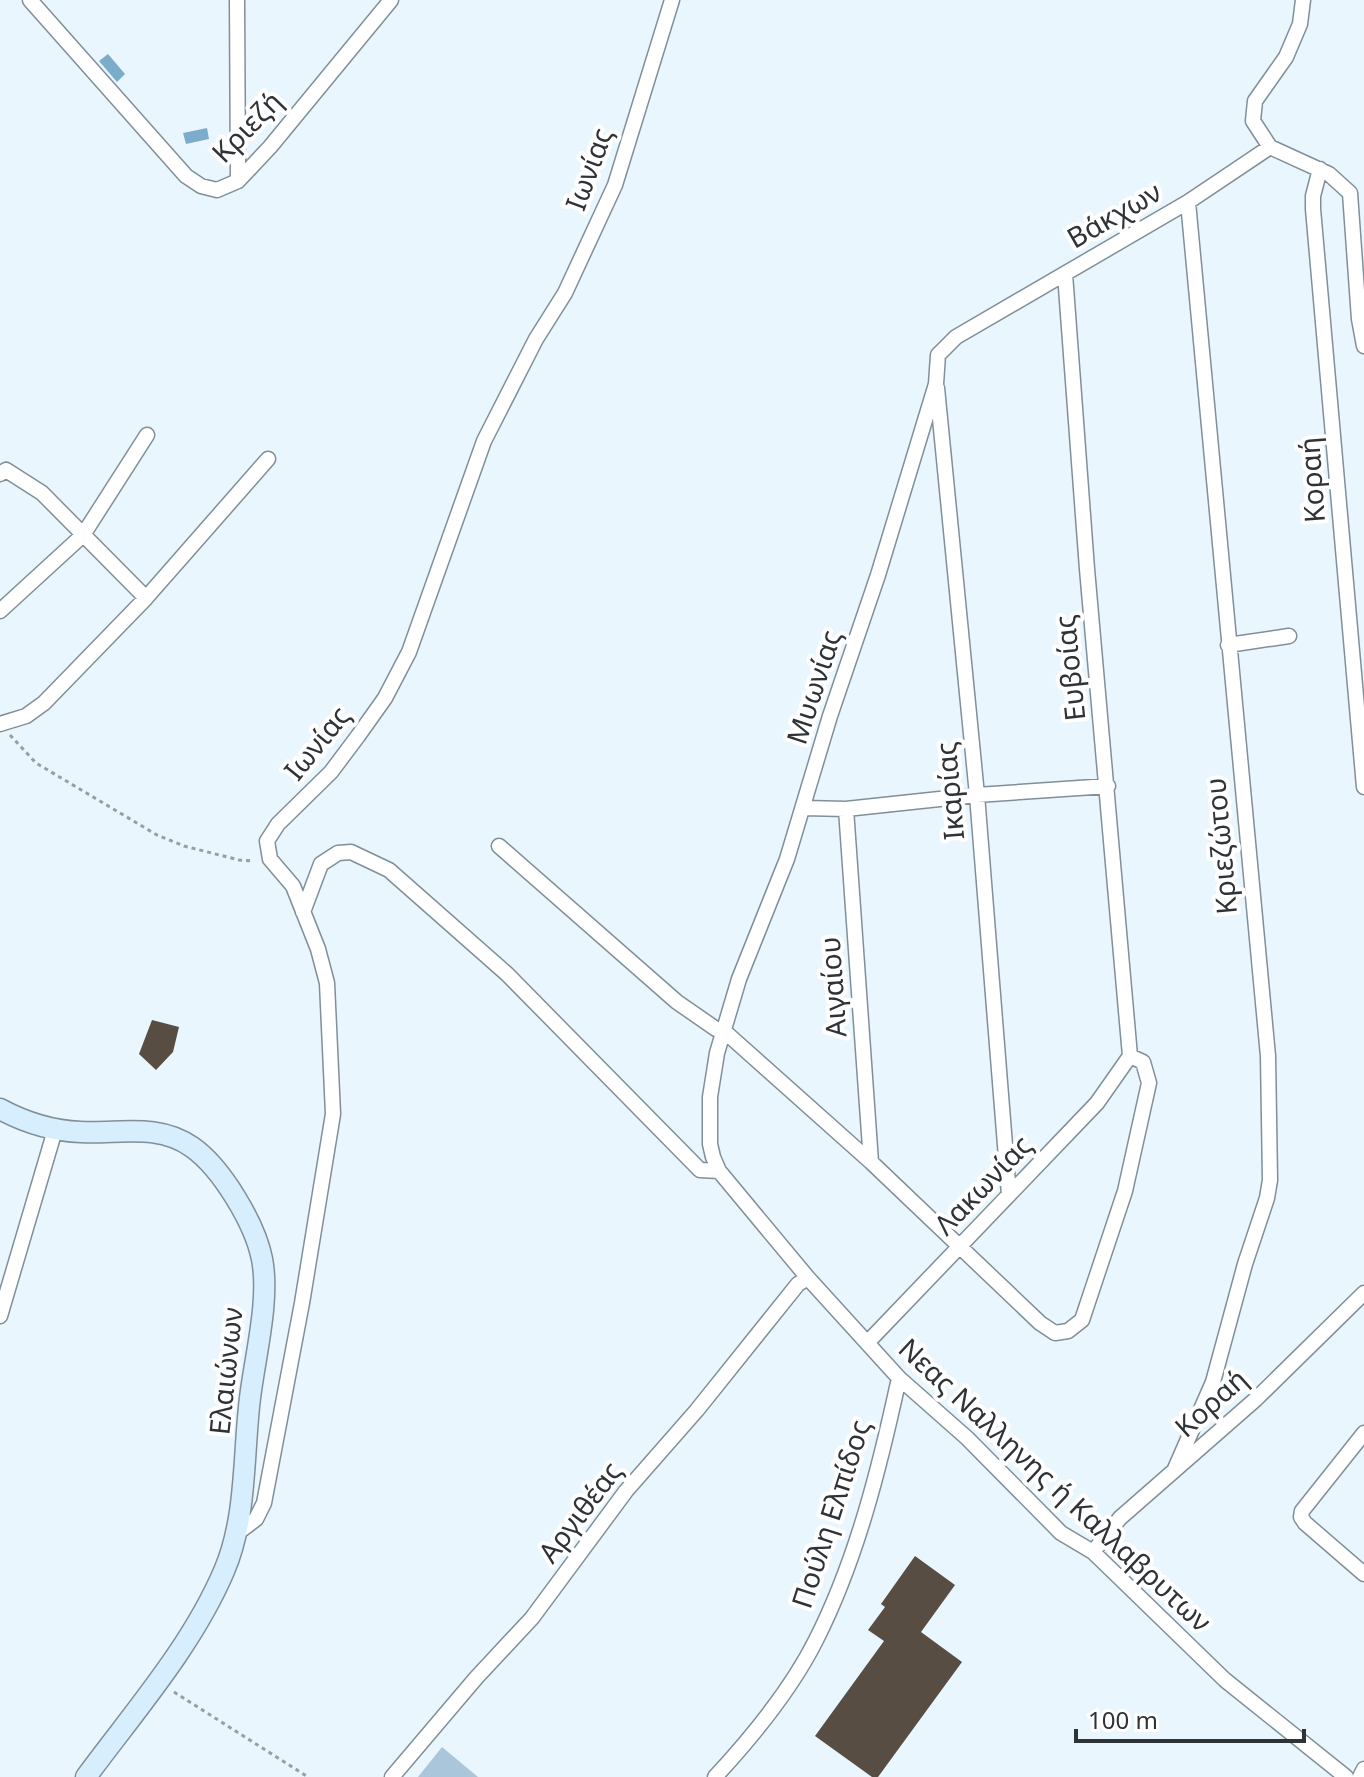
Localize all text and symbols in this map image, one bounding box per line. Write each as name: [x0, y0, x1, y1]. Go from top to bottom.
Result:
street label: Κριεζή: [203, 82, 290, 170]
street label: Ιωνίας: [556, 122, 621, 215]
street label: Βάκχων: [1060, 172, 1167, 256]
street label: Κοραή: [1289, 436, 1333, 524]
street label: Ευβοίας: [1045, 613, 1093, 723]
street label: Μυωνίας: [777, 625, 849, 749]
street label: Ιωνίας: [275, 697, 358, 787]
street label: Ικαρίας: [926, 741, 972, 842]
street label: Κριεζώτου: [1195, 776, 1245, 916]
street label: Αιγαίου: [810, 936, 854, 1039]
street label: Λακωνίας: [925, 1126, 1039, 1243]
street label: Ελαιώνων: [199, 1305, 251, 1437]
street label: Νεας Nαλληνης ή Καλλαβρυτων: [891, 1329, 1220, 1639]
street label: Κοραή: [1166, 1360, 1255, 1445]
street label: Πούλη Ελπίδος: [782, 1415, 878, 1613]
street label: Αργιθέας: [529, 1453, 630, 1570]
scale bar: [1076, 1693, 1304, 1743]
text: 100 m: [1088, 1703, 1158, 1736]

